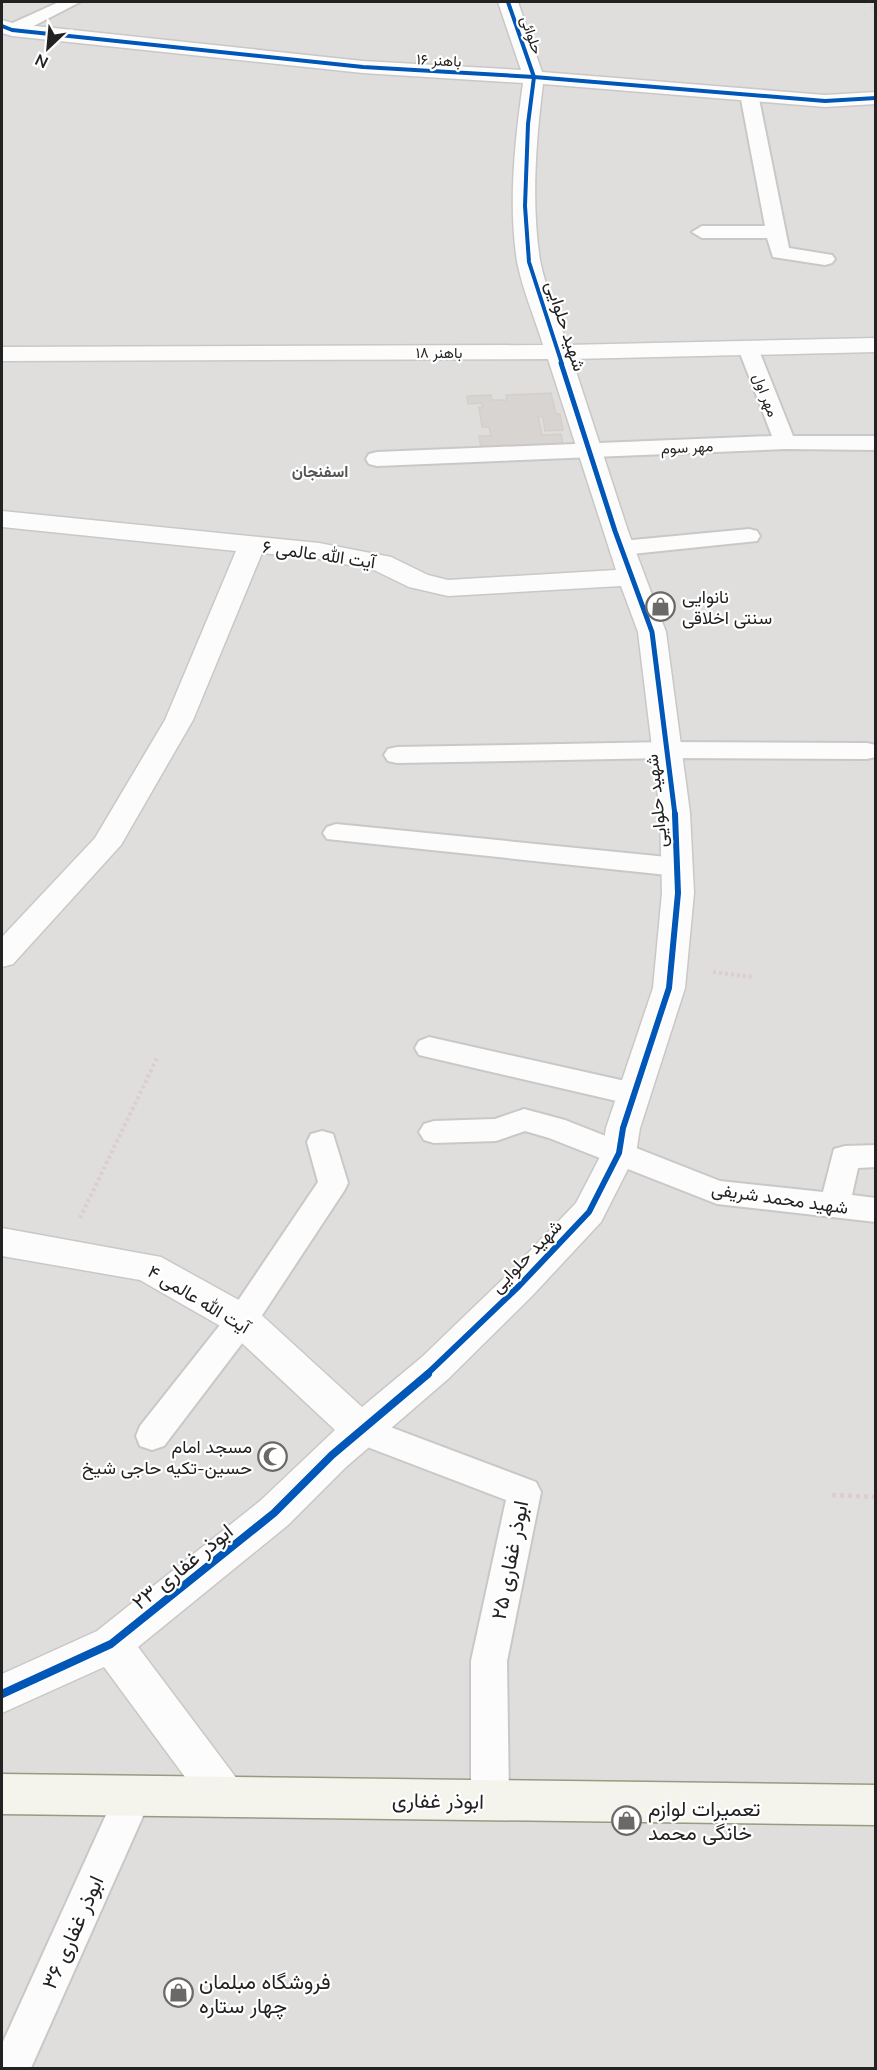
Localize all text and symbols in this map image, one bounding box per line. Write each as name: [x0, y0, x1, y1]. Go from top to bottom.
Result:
street label: حلوائی: [516, 13, 547, 57]
north arrow: [18, 18, 78, 78]
street label: باهنر ۱۶: [416, 49, 462, 71]
text: N: [32, 50, 51, 73]
street label: شهید حلوایی: [541, 278, 591, 374]
street label: باهنر ۱۸: [416, 343, 462, 362]
street label: مهر اول: [749, 371, 783, 419]
street label: مهر سوم: [660, 436, 714, 459]
district label: اسفنجان: [292, 461, 348, 481]
street label: آیت الله عالمی ۶: [261, 535, 379, 574]
place label: نانوایی سنتی اخلاقی: [682, 585, 772, 629]
shop icon: نانوایی سنتی اخلاقی: [645, 590, 677, 622]
street label: شهید حلوایی: [640, 753, 672, 849]
street label: شهید محمد شریفی: [710, 1177, 850, 1219]
street label: شهید حلوایی: [485, 1214, 567, 1298]
street label: آیت الله عالمی ۴: [144, 1259, 256, 1339]
place label: مسجد امام حسین-تکیه حاجی شیخ: [82, 1435, 252, 1480]
mosque icon: مسجد امام حسین-تکیه حاجی شیخ: [257, 1440, 289, 1472]
street label: ابوذر غفاری ۲۵: [485, 1498, 534, 1622]
street label: ابوذر غفاری ۲۳: [126, 1517, 238, 1615]
street label: ابوذر غفاری: [392, 1786, 484, 1815]
place label: تعمیرات لوازم خانگی محمد: [648, 1795, 761, 1845]
shop icon: تعمیرات لوازم خانگی محمد: [611, 1804, 643, 1836]
street label: ابوذر غفاری ۳۶: [35, 1871, 110, 1993]
place label: فروشگاه مبلمان چهار ستاره: [199, 1968, 331, 2020]
shop icon: فروشگاه مبلمان چهار ستاره: [162, 1977, 194, 2009]

